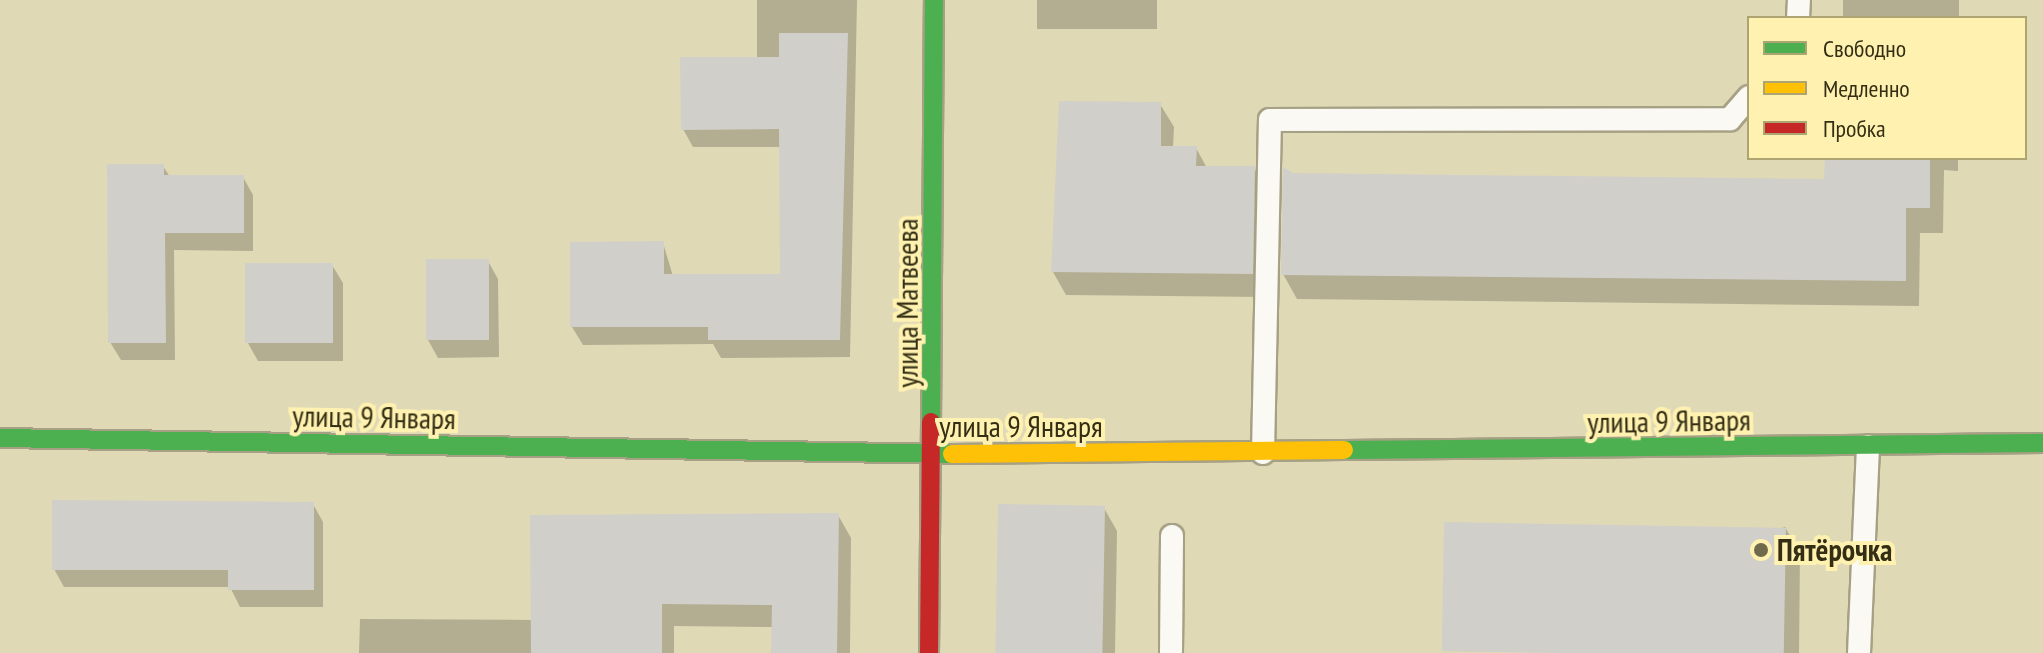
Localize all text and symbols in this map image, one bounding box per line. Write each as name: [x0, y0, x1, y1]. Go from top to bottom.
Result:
legend: [1747, 16, 2027, 160]
text: Свободно: [1823, 33, 1906, 64]
text: Медленно: [1823, 73, 1910, 104]
text: Пробка: [1823, 113, 1886, 144]
street label: улица Матвеева: [889, 218, 925, 388]
street label: улица 9 Января: [292, 398, 456, 436]
street label: улица 9 Января: [1587, 402, 1751, 440]
street label: улица 9 Января: [939, 408, 1103, 444]
place label: Пятёрочка: [1777, 532, 1892, 568]
marker: Пятёрочка: [1752, 541, 1770, 559]

